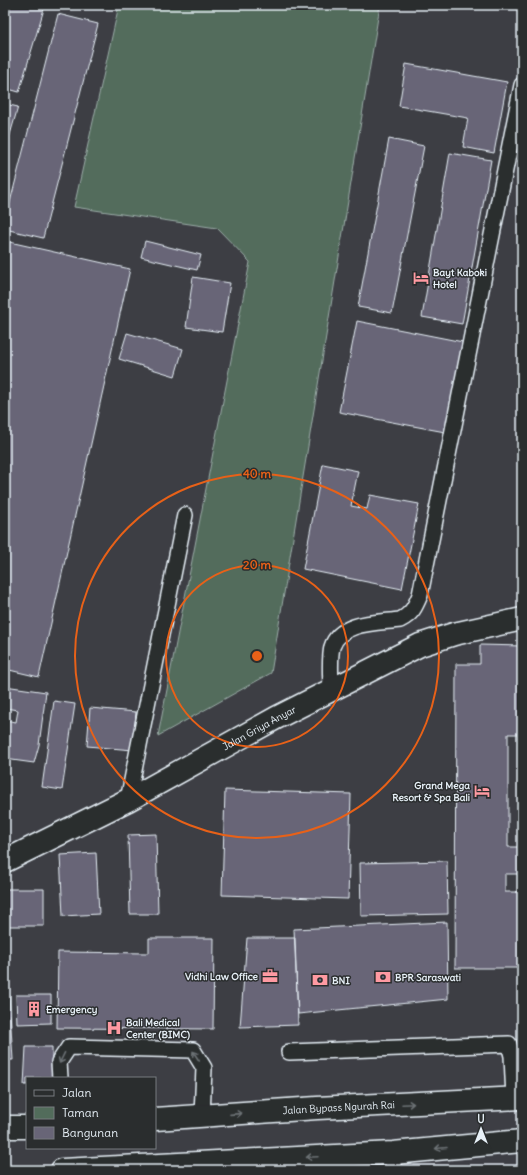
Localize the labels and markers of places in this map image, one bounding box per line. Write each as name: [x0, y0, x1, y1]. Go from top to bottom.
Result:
place label: Bayt Kaboki Hotel: [433, 266, 487, 291]
hotel icon: Bayt Kaboki Hotel: [412, 269, 430, 287]
centre of rings: [250, 649, 264, 663]
place label: Grand Mega Resort & Spa Bali: [392, 779, 470, 804]
hotel icon: Grand Mega Resort & Spa Bali: [473, 782, 491, 800]
office icon: Vidhi Law Office: [261, 967, 279, 985]
bank icon: BPR Saraswati: [374, 968, 392, 986]
place label: Vidhi Law Office: [185, 970, 259, 983]
bank icon: BNI: [311, 971, 329, 989]
place label: BPR Saraswati: [395, 971, 461, 984]
place label: BNI: [332, 974, 350, 987]
building icon: Emergency: [25, 1000, 43, 1018]
place label: Emergency: [46, 1003, 98, 1016]
place label: Bali Medical Center (BIMC): [126, 1016, 190, 1041]
hospital icon: Bali Medical Center (BIMC): [105, 1019, 123, 1037]

